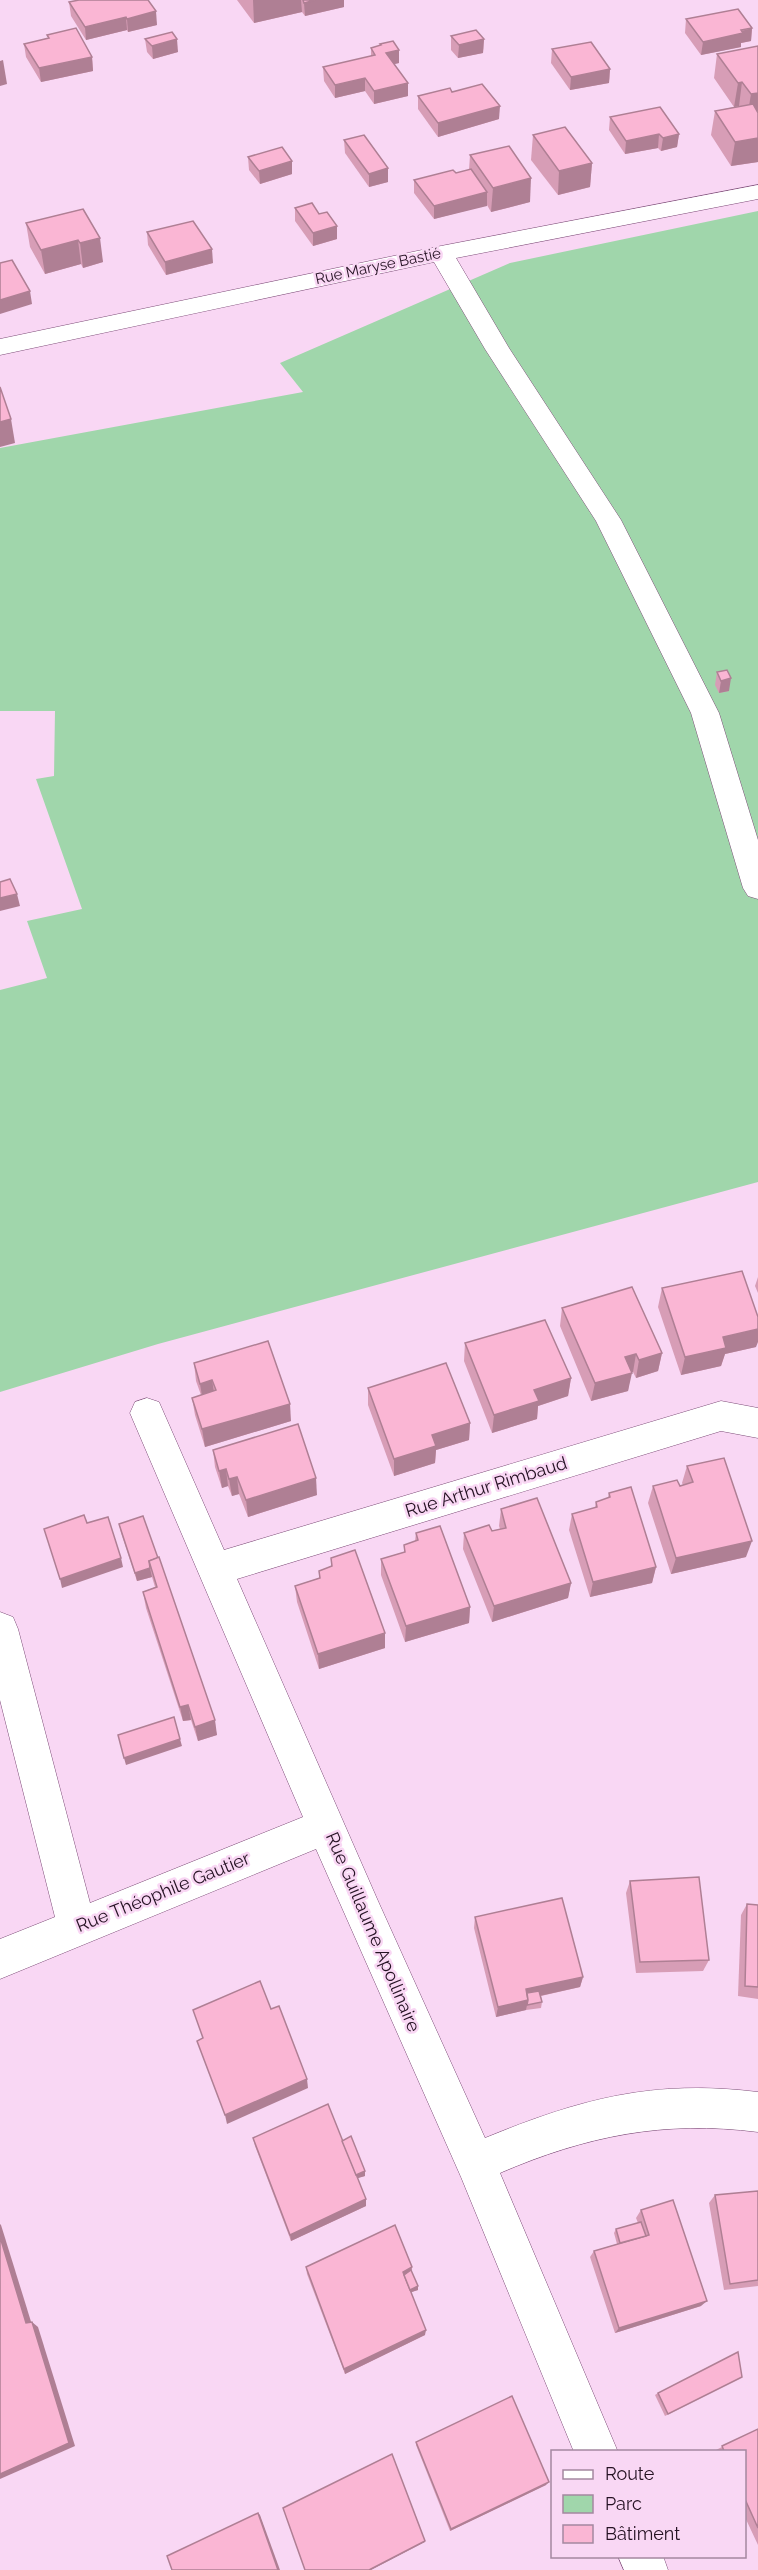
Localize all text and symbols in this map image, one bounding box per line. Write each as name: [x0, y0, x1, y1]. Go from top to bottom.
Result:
street label: Rue Maryse Bastié: [313, 244, 443, 288]
street label: Rue Arthur Rimbaud: [402, 1452, 569, 1521]
street label: Rue Guillaume Apollinaire: [322, 1829, 425, 2035]
street label: Rue Théophile Gautier: [73, 1847, 253, 1936]
legend: [551, 2450, 746, 2558]
text: Route: [605, 2463, 655, 2484]
text: Parc: [605, 2493, 642, 2514]
text: Bâtiment: [605, 2523, 680, 2544]

